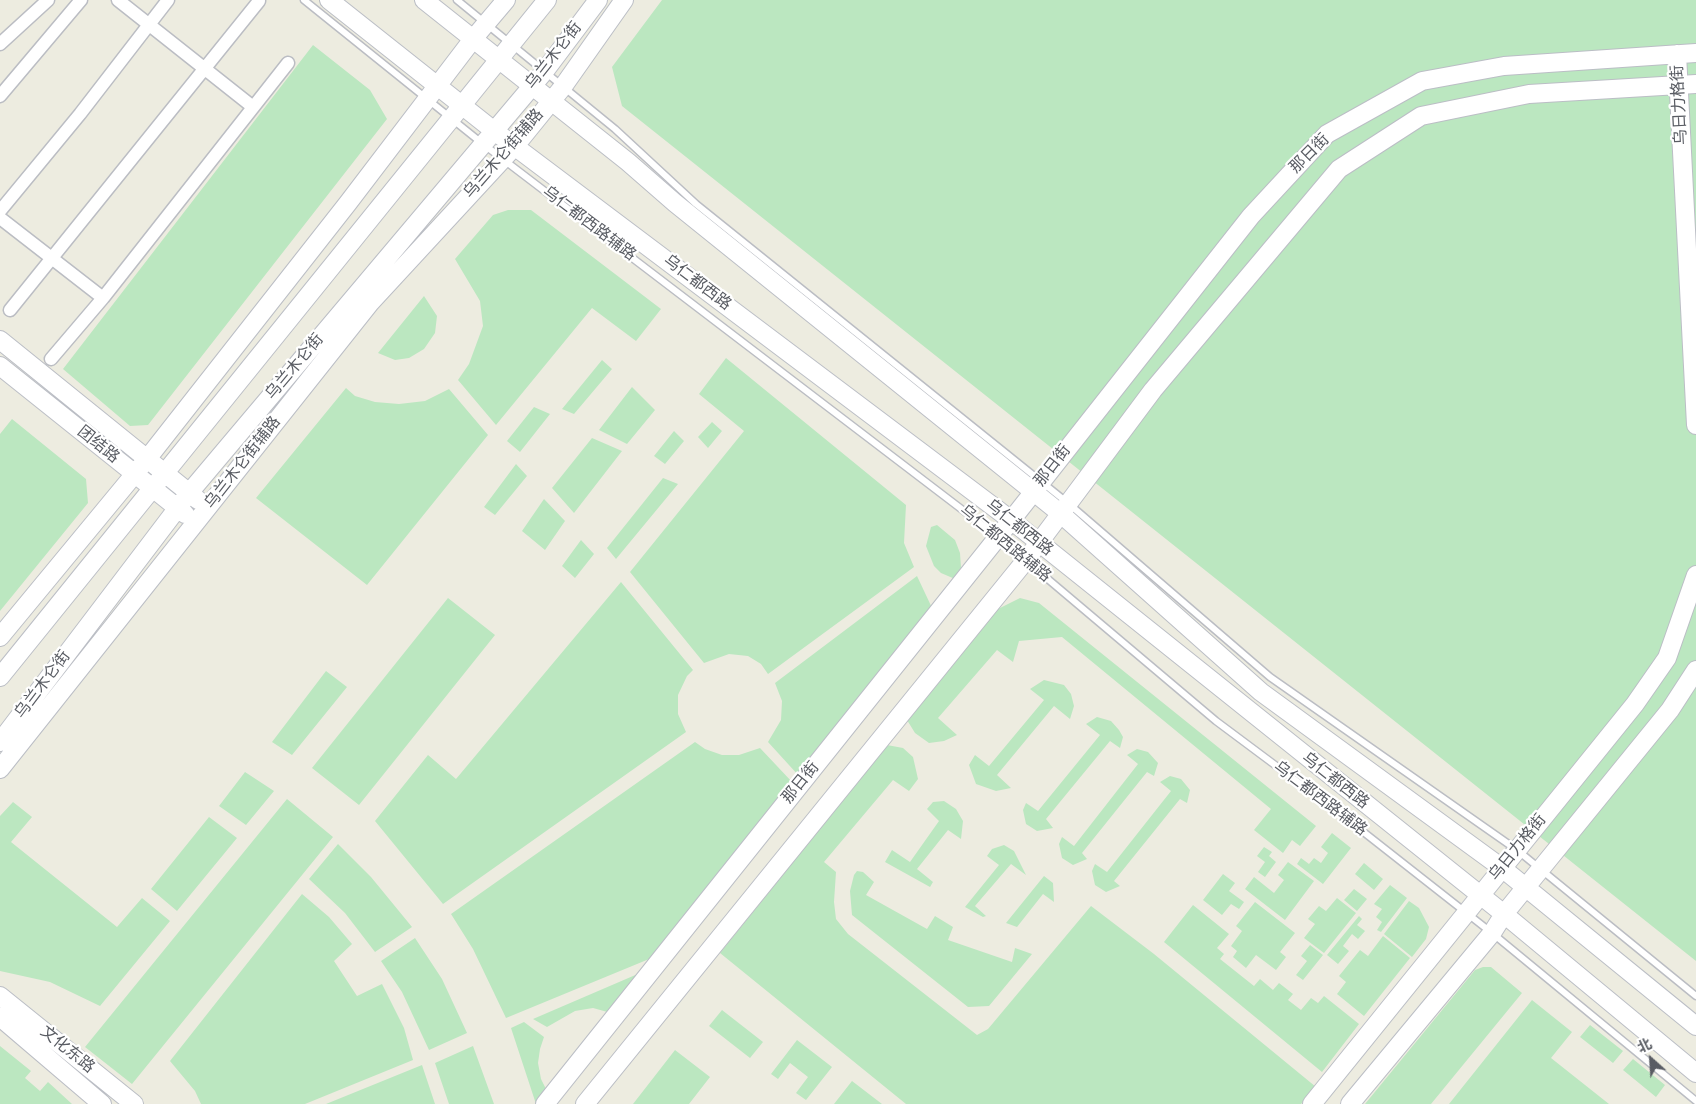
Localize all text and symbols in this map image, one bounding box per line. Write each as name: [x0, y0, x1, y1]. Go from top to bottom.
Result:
street label: 乌兰木仑街: [522, 19, 586, 93]
street label: 乌日力格街: [1668, 65, 1692, 145]
street label: 乌兰木仑街辅路: [460, 105, 548, 203]
street label: 那日街: [1286, 130, 1334, 178]
street label: 乌仁都西路辅路: [538, 183, 640, 265]
street label: 乌仁都西路: [659, 251, 735, 315]
street label: 乌兰木仑街: [262, 330, 328, 404]
street label: 乌兰木仑街辅路: [201, 413, 285, 513]
street label: 团结路: [73, 422, 123, 468]
street label: 那日街: [1031, 441, 1075, 491]
street label: 乌仁都西路: [982, 496, 1056, 560]
street label: 乌仁都西路辅路: [955, 501, 1055, 587]
street label: 乌兰木仑街: [11, 647, 75, 723]
street label: 乌仁都西路: [1298, 749, 1372, 813]
street label: 那日街: [778, 758, 824, 808]
street label: 乌仁都西路辅路: [1269, 758, 1371, 840]
street label: 乌日力格街: [1485, 811, 1551, 885]
street label: 文化东路: [36, 1022, 98, 1078]
north arrow: [1626, 1034, 1676, 1084]
text: 北: [1635, 1035, 1654, 1056]

